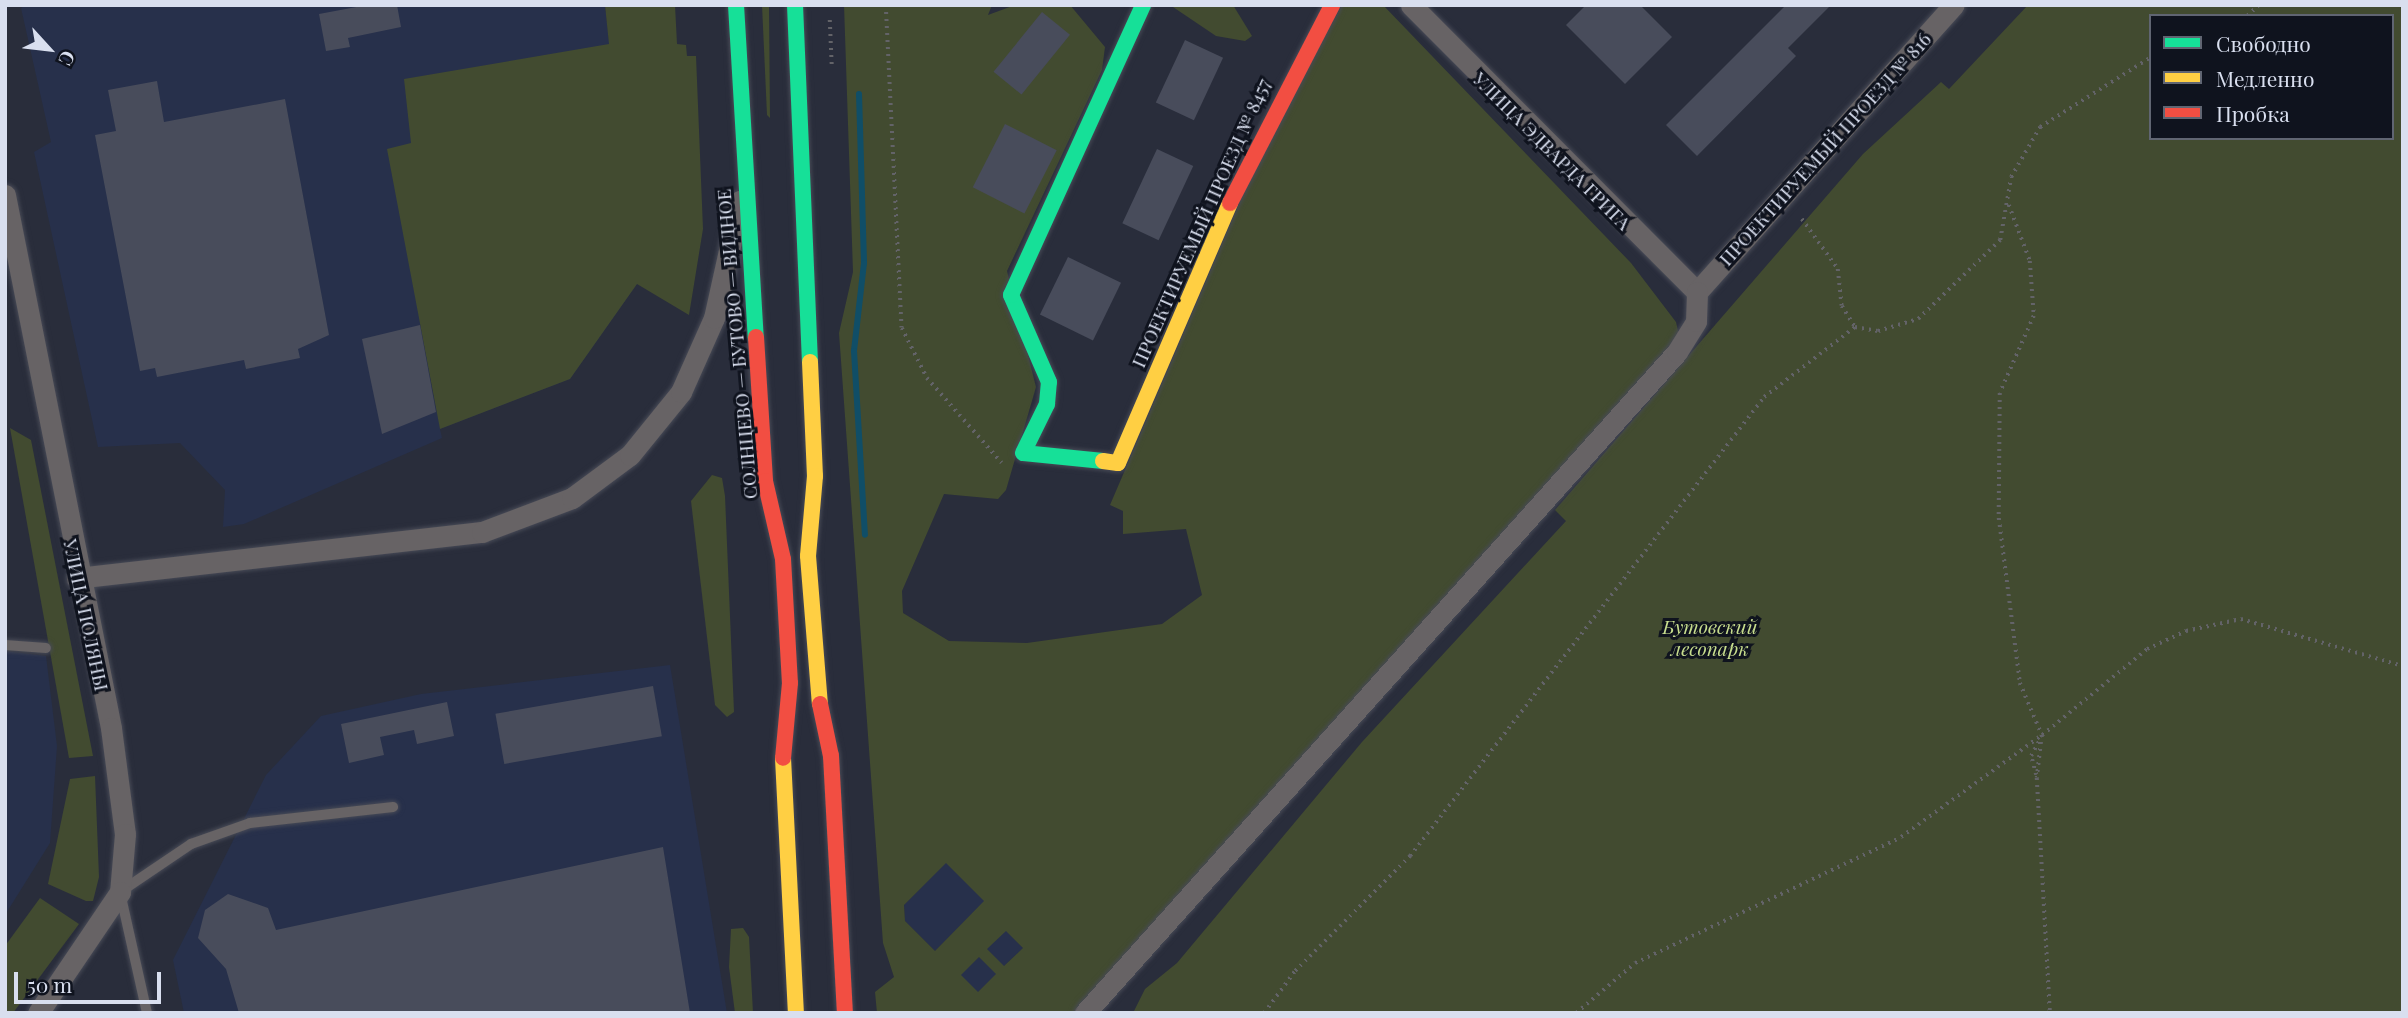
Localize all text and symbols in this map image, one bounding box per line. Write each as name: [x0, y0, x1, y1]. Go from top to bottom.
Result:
north arrow: [14, 14, 84, 84]
legend: [2149, 14, 2394, 140]
street label: ПРОЕКТИРУЕМЫЙ ПРОЕЗД № 816: [1714, 28, 1936, 270]
text: Свободно: [2216, 29, 2311, 57]
text: С: [53, 47, 82, 70]
text: Медленно: [2216, 64, 2314, 92]
street label: УЛИЦА ЭДВАРДА ГРИГА: [1468, 67, 1636, 235]
street label: ПРОЕКТИРУЕМЫЙ ПРОЕЗД № 8457: [1127, 75, 1275, 371]
text: Пробка: [2216, 99, 2290, 127]
street label: СОЛНЦЕВО — БУТОВО — ВИДНОЕ: [712, 188, 762, 500]
street label: УЛИЦА ПОЛЯНЫ: [59, 537, 113, 693]
park label: Бутовский лесопарк: [1663, 616, 1757, 660]
scale bar: [18, 958, 164, 1002]
text: 50 m: [27, 970, 72, 998]

